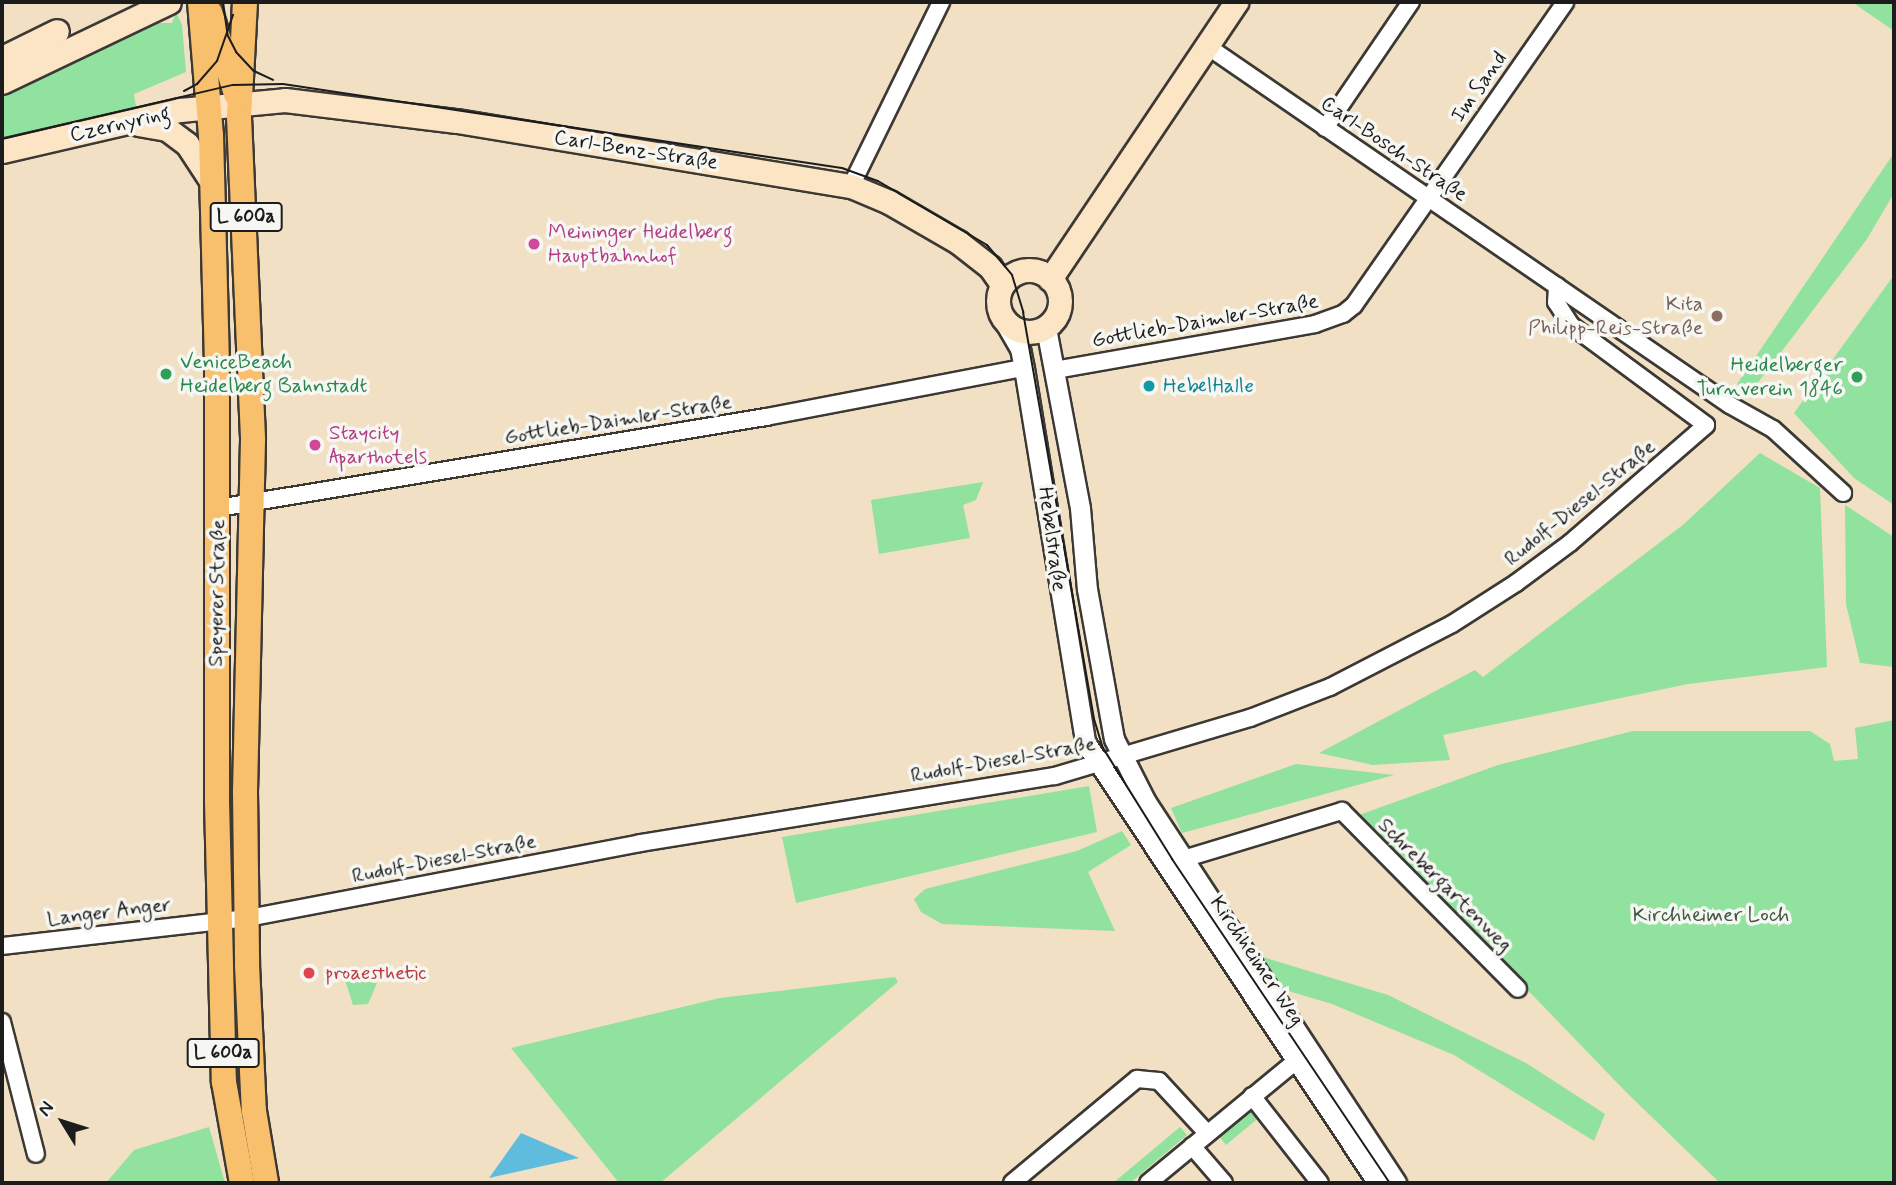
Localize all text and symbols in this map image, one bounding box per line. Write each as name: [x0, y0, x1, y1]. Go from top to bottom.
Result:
street label: Im Sand: [1446, 48, 1512, 126]
street label: Carl-Bosch-Straße: [1316, 91, 1472, 207]
street label: Czernyring: [67, 100, 173, 148]
street label: Carl-Benz-Straße: [552, 125, 720, 175]
road number: L 600a: [209, 202, 283, 232]
place label: Meininger Heidelberg Hauptbahnhof: [548, 219, 735, 269]
marker: Meininger Heidelberg Hauptbahnhof: [526, 236, 542, 252]
street label: Gottlieb-Daimler-Straße: [1090, 289, 1320, 353]
place label: Kita Philipp-Reis-Straße: [1528, 291, 1703, 341]
marker: Kita Philipp-Reis-Straße: [1709, 308, 1725, 324]
place label: VeniceBeach Heidelberg Bahnstadt: [180, 349, 372, 399]
place label: Heidelberger Turnverein 1846: [1697, 352, 1843, 402]
marker: VeniceBeach Heidelberg Bahnstadt: [158, 366, 174, 382]
marker: Heidelberger Turnverein 1846: [1849, 369, 1865, 385]
place label: HebelHalle: [1163, 373, 1254, 399]
marker: HebelHalle: [1141, 378, 1157, 394]
street label: Gottlieb-Daimler-Straße: [503, 390, 733, 450]
place label: Staycity Aparthotels: [329, 420, 427, 470]
street label: Rudolf-Diesel-Straße: [1499, 434, 1661, 572]
marker: Staycity Aparthotels: [307, 437, 323, 453]
street label: Hebelstraße: [1032, 485, 1072, 593]
street label: Speyerer Straße: [203, 521, 231, 665]
street label: Rudolf-Diesel-Straße: [909, 731, 1097, 789]
street label: Schrebergartenweg: [1373, 813, 1517, 957]
street label: Rudolf-Diesel-Straße: [350, 829, 538, 889]
street label: Kirchheimer Weg: [1204, 890, 1310, 1032]
street label: Langer Anger: [46, 892, 172, 932]
park label: Kirchheimer Loch: [1632, 902, 1790, 928]
place label: proaesthetic: [325, 960, 427, 986]
marker: proaesthetic: [299, 963, 319, 983]
road number: L 600a: [186, 1037, 260, 1068]
north arrow: [28, 1087, 98, 1157]
text: N: [32, 1096, 60, 1121]

